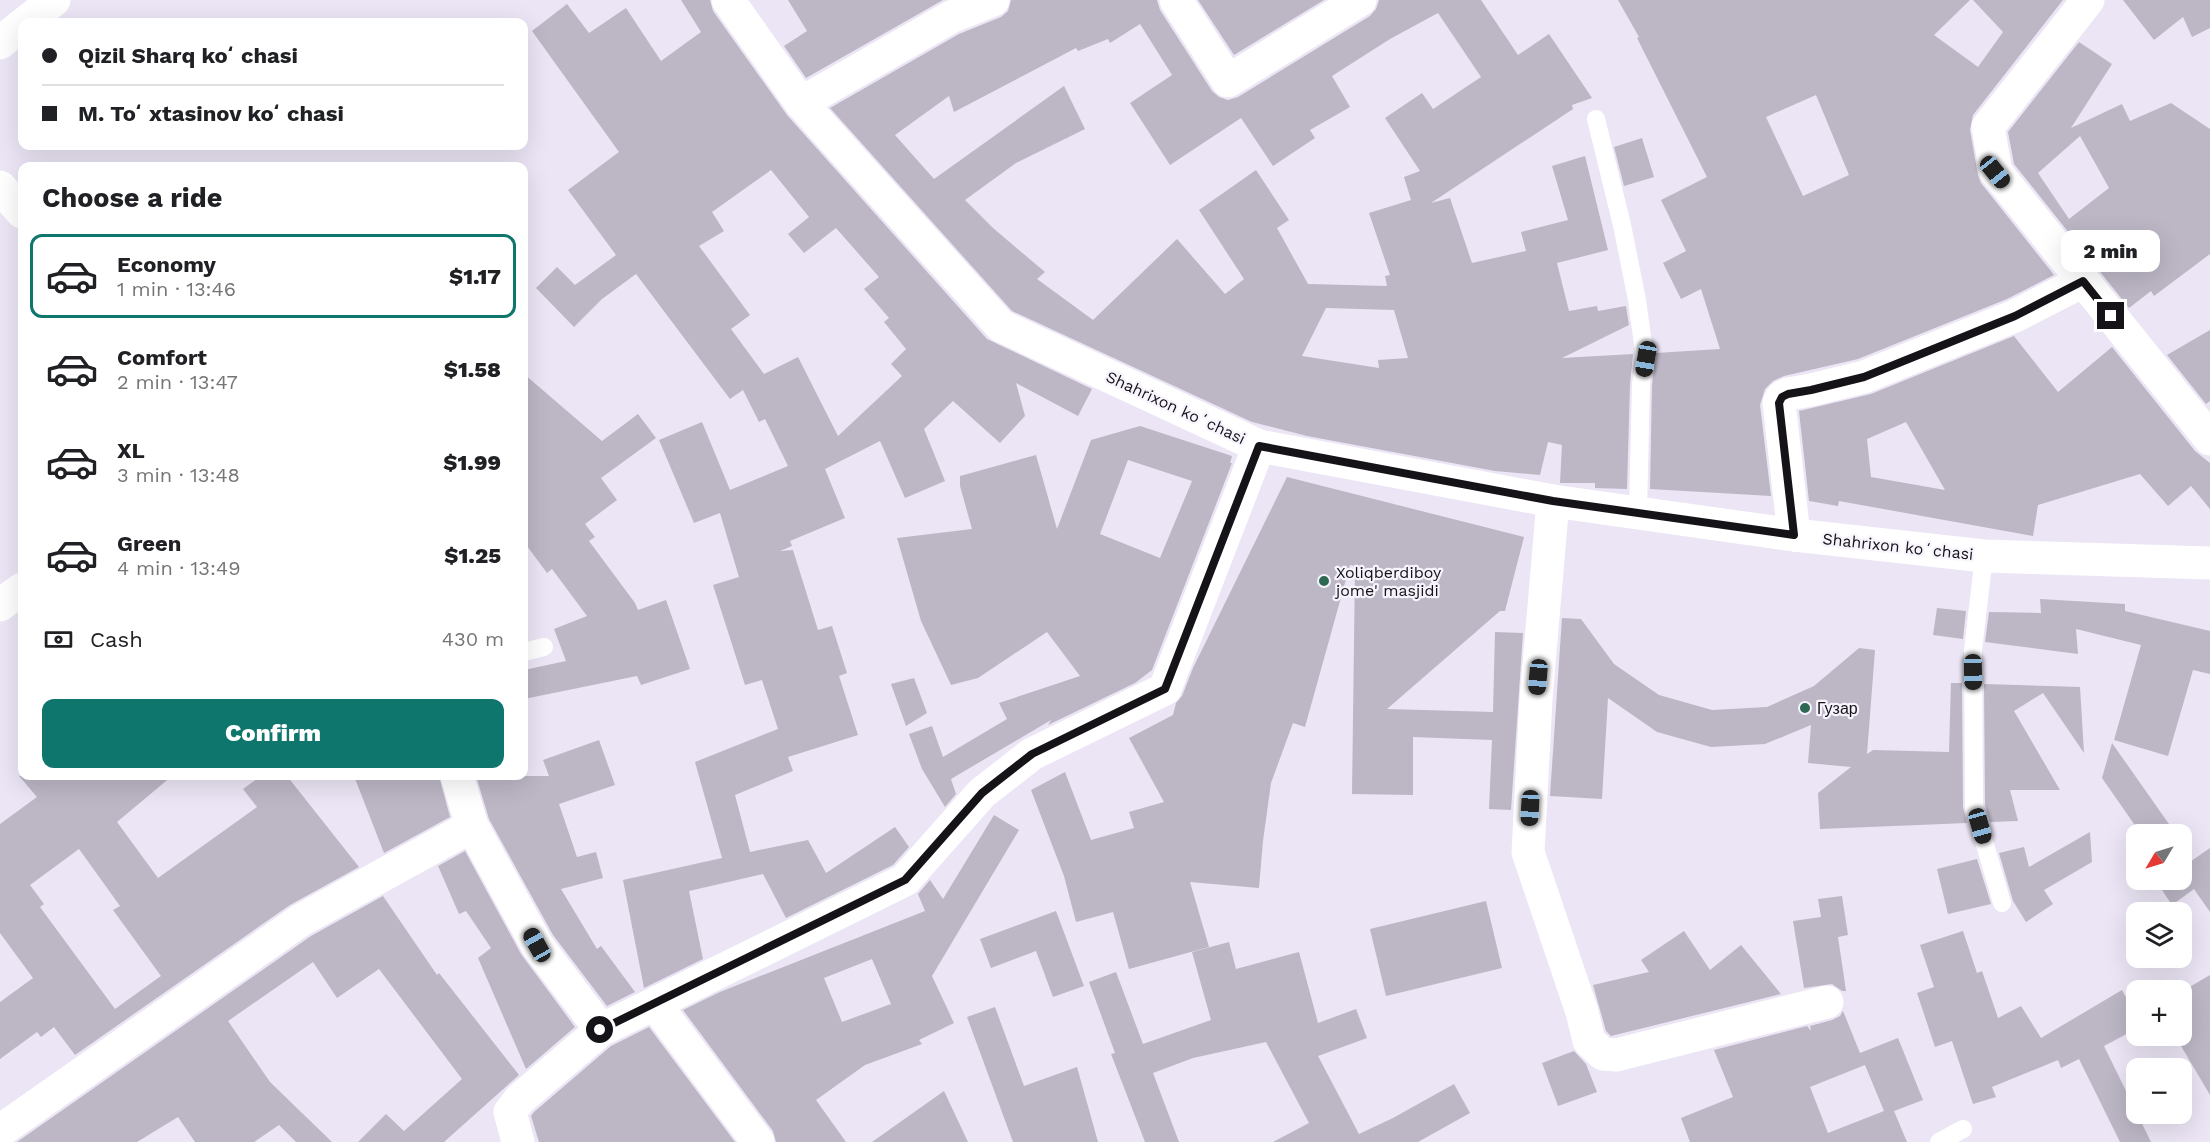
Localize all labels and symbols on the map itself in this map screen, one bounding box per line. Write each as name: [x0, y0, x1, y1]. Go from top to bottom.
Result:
car: [1977, 152, 2013, 192]
callout: 2 min: [2062, 229, 2160, 271]
route end: [2097, 302, 2124, 329]
car: [1634, 340, 1658, 378]
street label: Shahrixon koʻchasi: [1103, 367, 1249, 448]
street label: Shahrixon koʻchasi: [1822, 529, 1974, 564]
place label: Xoliqberdiboy jome' masjidi: [1334, 563, 1442, 600]
marker: Xoliqberdiboy jome' masjidi: [1317, 574, 1331, 588]
car: [1964, 654, 1982, 690]
car: [1527, 658, 1549, 696]
place label: Гузар: [1817, 699, 1858, 718]
marker: Гузар: [1798, 701, 1812, 715]
car: [1520, 790, 1540, 826]
car: [1966, 806, 1994, 846]
north arrow: [2126, 824, 2192, 890]
car: [520, 925, 554, 965]
route start: [586, 1016, 613, 1043]

